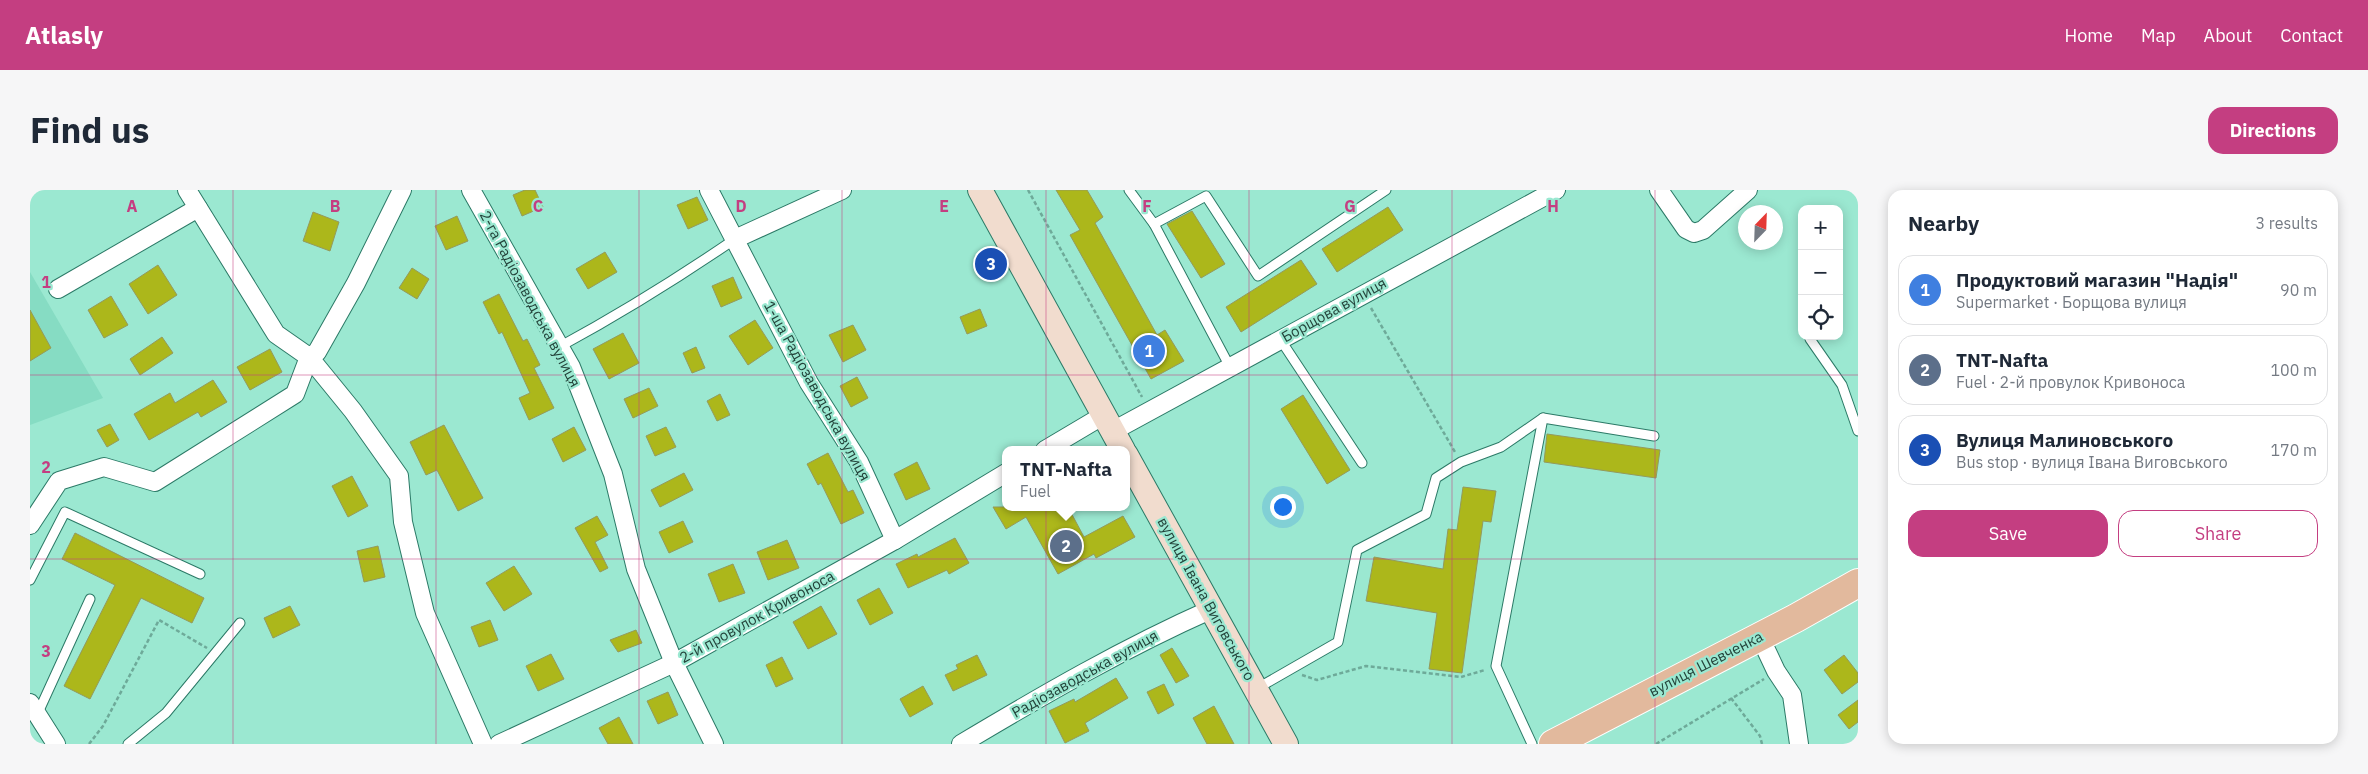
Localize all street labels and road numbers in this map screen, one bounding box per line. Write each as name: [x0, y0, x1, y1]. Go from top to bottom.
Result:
street label: 2-га Радіозаводська вулиця: [476, 207, 585, 390]
street label: Борщова вулиця: [1278, 273, 1390, 346]
street label: 1-ша Радіозаводська вулиця: [760, 297, 875, 484]
street label: вулиця Івана Виговського: [1154, 514, 1259, 684]
street label: 2-й провулок Кривоноса: [676, 566, 838, 667]
street label: Радіозаводська вулиця: [1008, 625, 1161, 722]
street label: вулиця Шевченка: [1646, 627, 1766, 700]

